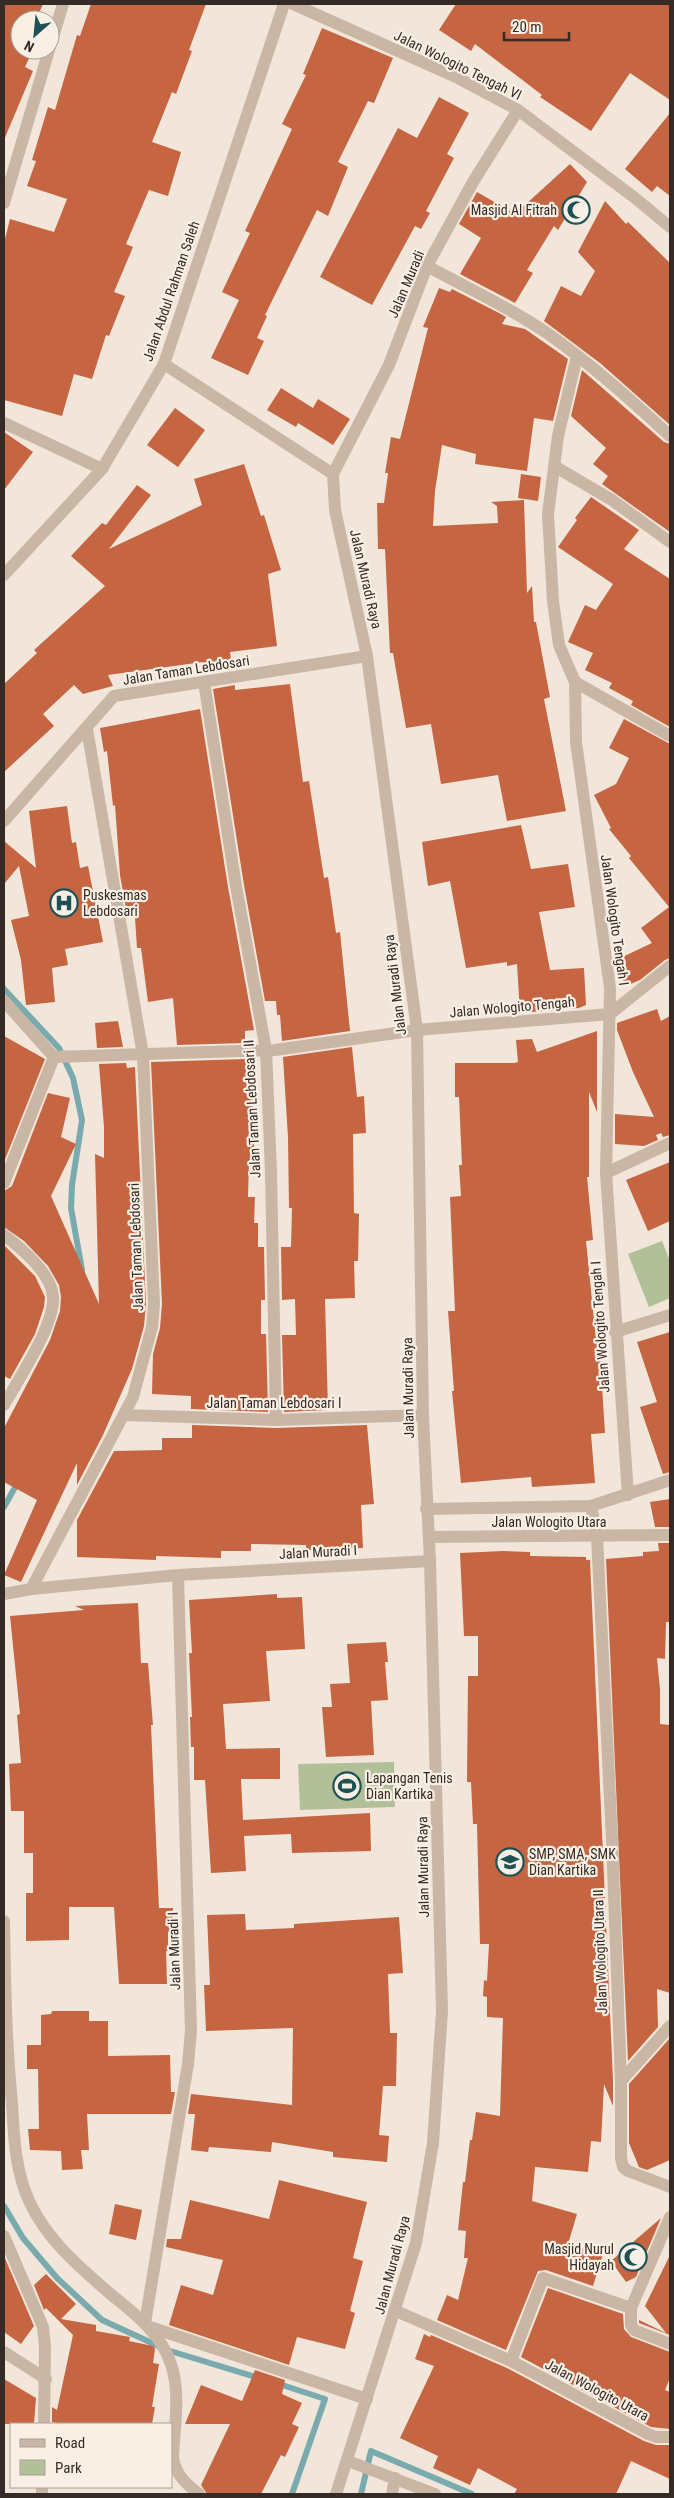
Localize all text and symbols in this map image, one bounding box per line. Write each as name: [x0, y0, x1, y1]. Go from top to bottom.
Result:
north arrow: [10, 10, 60, 60]
scale bar: [504, 10, 569, 42]
text: 20 m: [512, 18, 542, 36]
street label: Jalan Wologito Tengah VI: [392, 27, 524, 103]
text: N: [22, 38, 37, 56]
mosque icon: Masjid Al Fitrah: [561, 195, 591, 225]
place label: Masjid Al Fitrah: [471, 202, 557, 218]
street label: Jalan Abdul Rahman Saleh: [139, 219, 203, 363]
street label: Jalan Muradi: [385, 248, 427, 320]
street label: Jalan Muradi Raya: [347, 528, 385, 630]
street label: Jalan Taman Lebdosari: [121, 652, 251, 688]
street label: Jalan Wologito Tengah I: [598, 853, 632, 987]
place label: Puskesmas Lebdosari: [83, 887, 147, 919]
hospital icon: Puskesmas Lebdosari: [49, 888, 79, 918]
street label: Jalan Muradi Raya: [381, 934, 409, 1036]
street label: Jalan Wologito Tengah: [449, 994, 575, 1020]
street label: Jalan Taman Lebdosari II: [240, 1039, 264, 1179]
street label: Jalan Taman Lebdosari: [126, 1183, 146, 1311]
street label: Jalan Wologito Tengah I: [587, 1260, 613, 1394]
street label: Jalan Muradi Raya: [399, 1337, 417, 1439]
street label: Jalan Taman Lebdosari I: [207, 1395, 341, 1411]
street label: Jalan Wologito Utara: [492, 1514, 606, 1530]
street label: Jalan Muradi I: [278, 1542, 358, 1562]
place label: Lapangan Tenis Dian Kartika: [366, 1770, 453, 1802]
sports icon: Lapangan Tenis Dian Kartika: [332, 1771, 362, 1801]
street label: Jalan Muradi Raya: [414, 1816, 432, 1918]
place label: SMP, SMA, SMK Dian Kartika: [529, 1846, 616, 1878]
school or university icon: SMP, SMA, SMK Dian Kartika: [495, 1847, 525, 1877]
street label: Jalan Wologito Utara II: [590, 1889, 610, 2015]
street label: Jalan Muradi I: [165, 1912, 183, 1990]
street label: Jalan Muradi Raya: [371, 2214, 413, 2316]
place label: Masjid Nurul Hidayah: [544, 2241, 614, 2273]
mosque icon: Masjid Nurul Hidayah: [618, 2242, 648, 2272]
street label: Jalan Wologito Utara: [543, 2356, 651, 2424]
legend: [10, 2423, 172, 2488]
text: Road: [55, 2434, 85, 2452]
text: Park: [55, 2459, 82, 2477]

